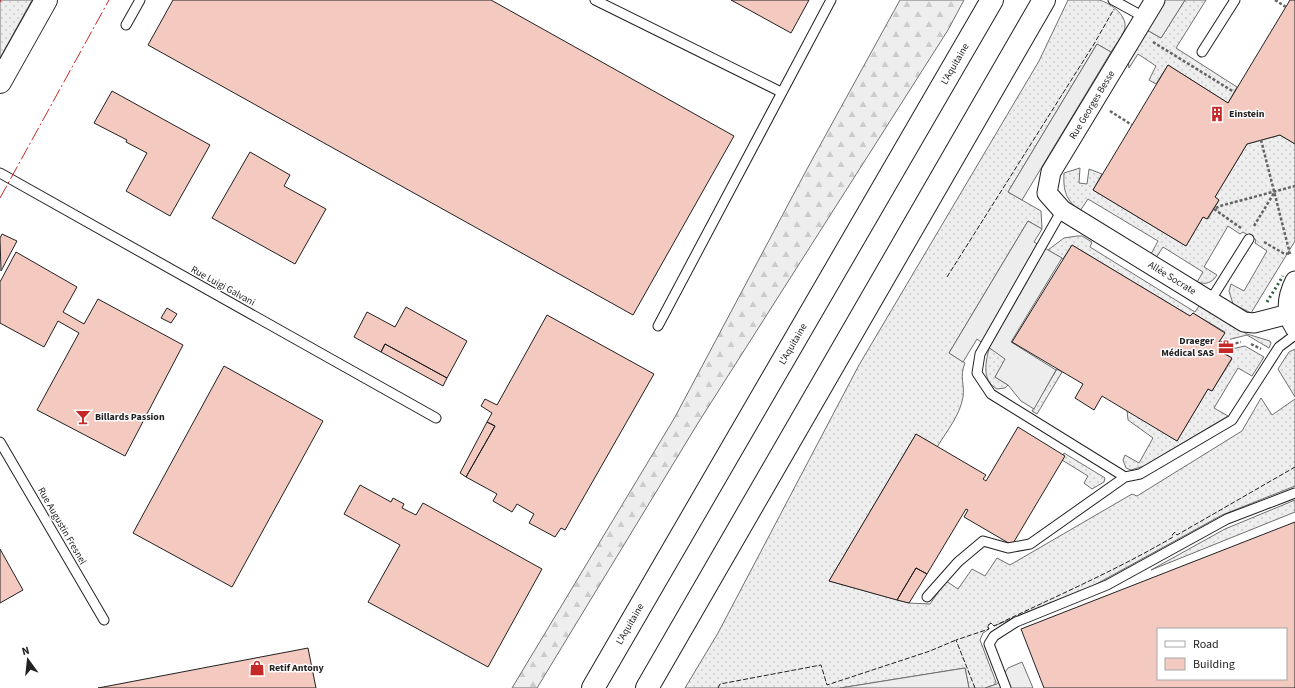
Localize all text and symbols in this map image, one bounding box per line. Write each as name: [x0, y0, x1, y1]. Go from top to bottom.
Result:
street label: L'Aquitaine: [937, 41, 973, 87]
street label: Rue Georges Besse: [1066, 68, 1118, 142]
building icon: Einstein: [1208, 105, 1226, 123]
place label: Einstein: [1229, 107, 1265, 121]
street label: Allée Socrate: [1145, 258, 1199, 298]
street label: Rue Luigi Galvani: [188, 263, 258, 309]
street label: L'Aquitaine: [775, 321, 811, 367]
place label: Draeger Médical SAS: [1161, 334, 1214, 360]
office icon: Draeger Médical SAS: [1217, 338, 1235, 356]
bar icon: Billards Passion: [74, 408, 92, 426]
place label: Billards Passion: [95, 410, 165, 424]
street label: Rue Augustin Fresnel: [34, 485, 90, 568]
street label: L'Aquitaine: [612, 601, 648, 647]
legend: [1157, 628, 1287, 680]
text: Road: [1193, 636, 1219, 653]
north arrow: [8, 640, 48, 680]
text: N: [20, 643, 31, 659]
text: Building: [1193, 656, 1235, 673]
shop icon: Retif Antony: [248, 659, 266, 677]
place label: Retif Antony: [269, 661, 324, 675]

